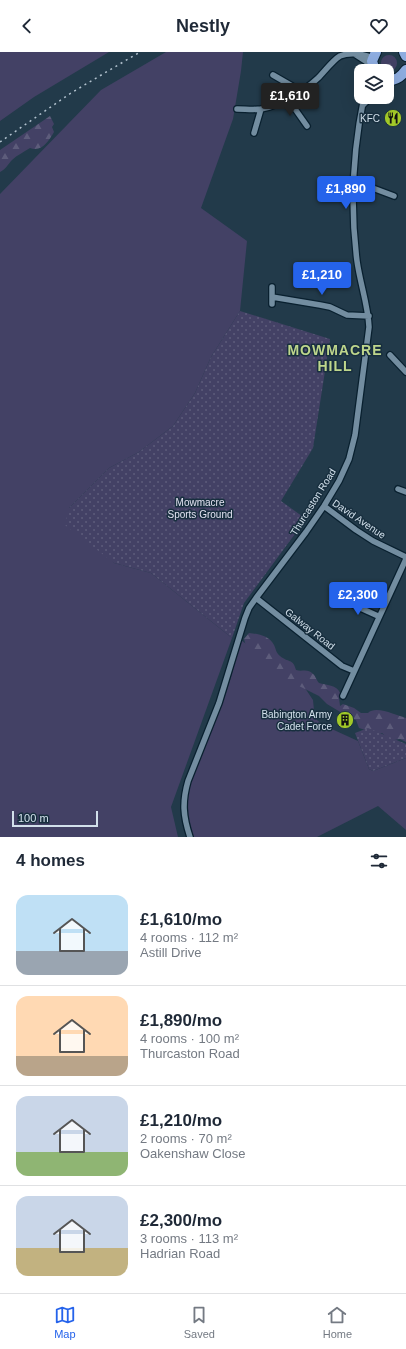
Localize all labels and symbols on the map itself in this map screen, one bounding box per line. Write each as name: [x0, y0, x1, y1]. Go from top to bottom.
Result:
pin: £1,610: [257, 83, 323, 117]
restaurant icon: KFC: [383, 108, 403, 128]
place label: KFC: [360, 113, 380, 124]
pin: £1,890: [313, 176, 379, 210]
pin: £1,210: [289, 262, 355, 296]
district label: MOWMACRE HILL: [287, 342, 383, 374]
street label: Thurcaston Road: [288, 467, 338, 537]
park label: Mowmacre Sports Ground: [167, 497, 233, 520]
street label: David Avenue: [330, 497, 388, 541]
pin: £2,300: [325, 582, 391, 616]
street label: Galway Road: [283, 606, 337, 652]
place label: Babington Army Cadet Force: [261, 709, 332, 732]
building icon: Babington Army Cadet Force: [335, 710, 355, 730]
scale bar: [12, 809, 98, 828]

